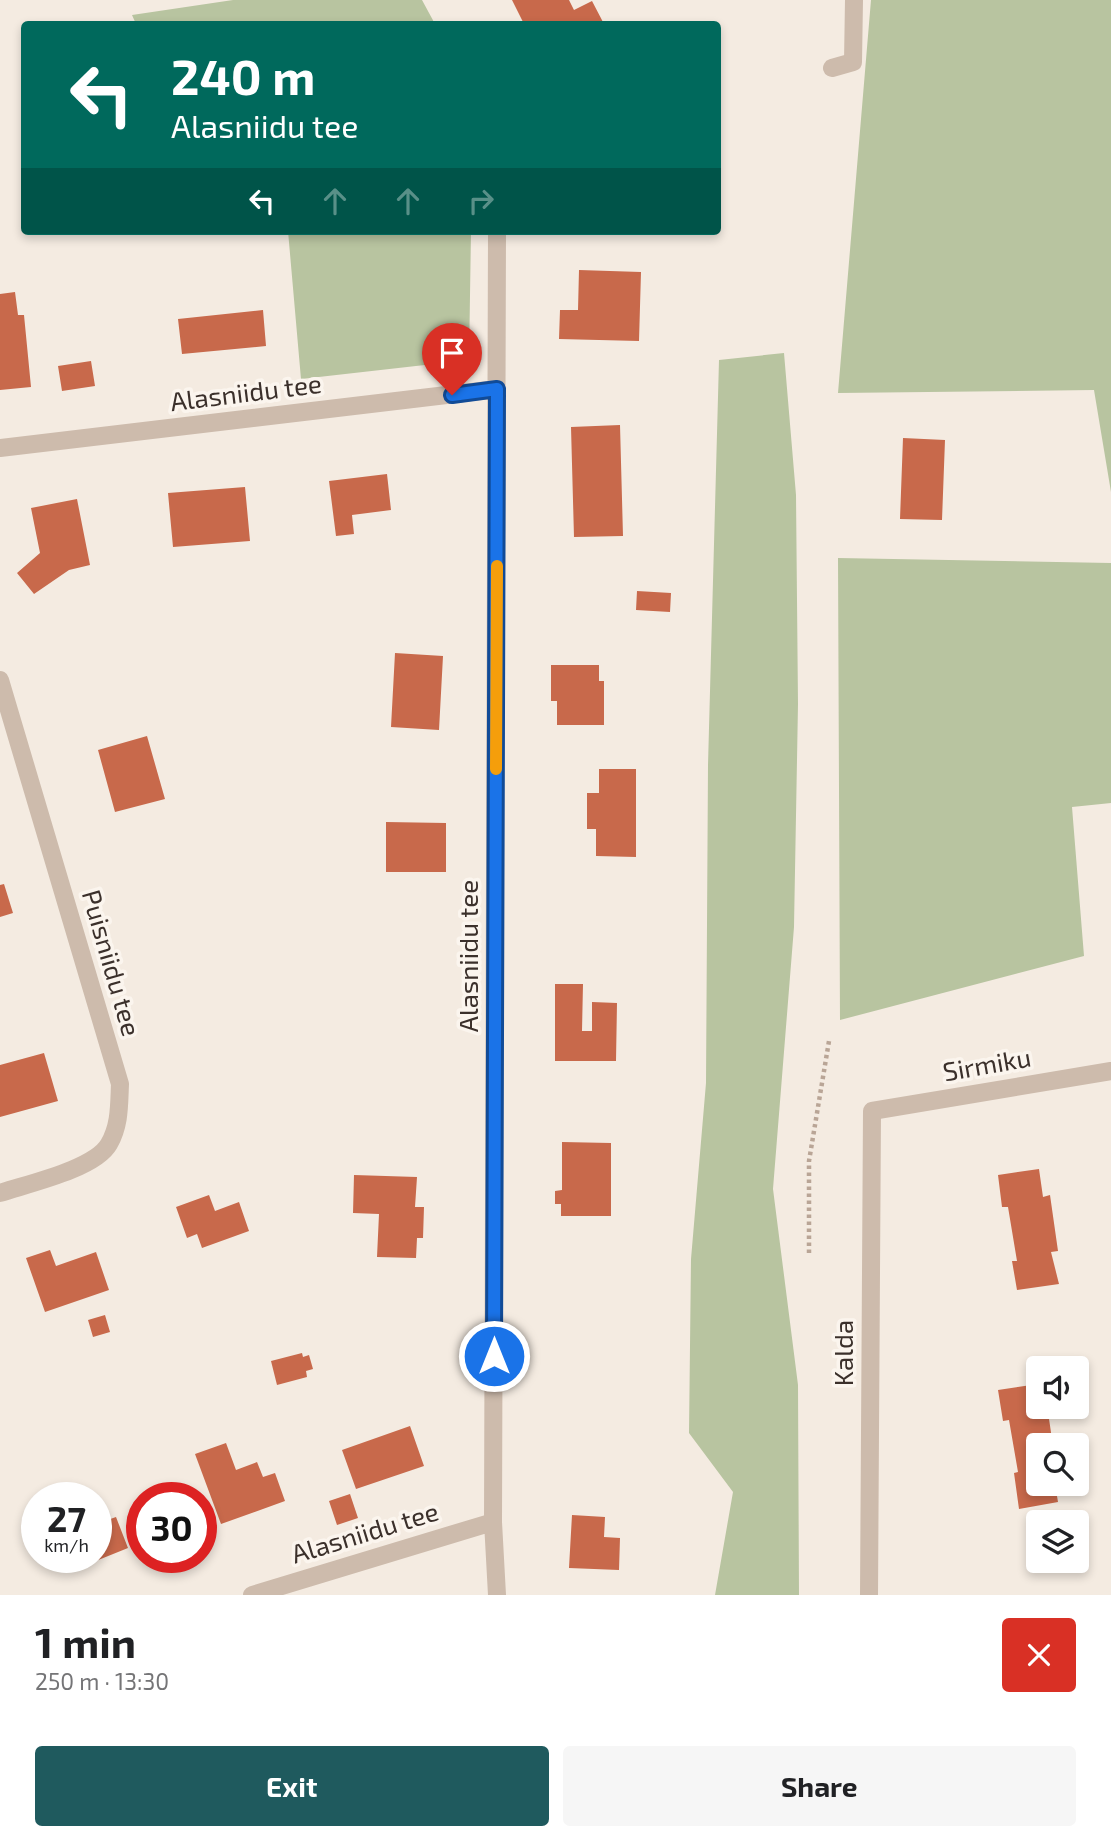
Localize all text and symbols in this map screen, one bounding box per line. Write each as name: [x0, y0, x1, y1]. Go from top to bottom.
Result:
text: 240 m: [171, 46, 315, 105]
icon: left: [56, 49, 147, 140]
text: Alasniidu tee: [171, 106, 358, 144]
icon: left: [243, 182, 281, 220]
icon: ahead: [316, 182, 354, 220]
icon: ahead: [389, 182, 427, 220]
icon: right: [462, 182, 500, 220]
pin: [422, 323, 482, 395]
icon: arrive: [433, 334, 471, 372]
street label: Alasniidu tee: [168, 367, 323, 416]
street label: Alasniidu tee: [452, 880, 483, 1032]
street label: Puisniidu tee: [77, 886, 148, 1039]
street label: Sirmiku: [940, 1041, 1033, 1086]
position arrow: [457, 1319, 531, 1393]
street label: Kalda: [827, 1320, 858, 1386]
map controls: [1026, 1356, 1089, 1573]
button: sound: [1026, 1356, 1089, 1419]
button: search: [1026, 1433, 1089, 1496]
speed limit sign: 30: [126, 1482, 217, 1573]
street label: Alasniidu tee: [287, 1494, 442, 1569]
text: 27: [47, 1497, 86, 1539]
button: layers: [1026, 1510, 1089, 1573]
text: km/h: [44, 1534, 89, 1556]
text: 1 min: [35, 1616, 136, 1666]
button: close: [1002, 1618, 1076, 1692]
text: 250 m · 13:30: [35, 1667, 169, 1695]
button: Exit: [35, 1746, 549, 1826]
button: Share: [563, 1746, 1076, 1826]

